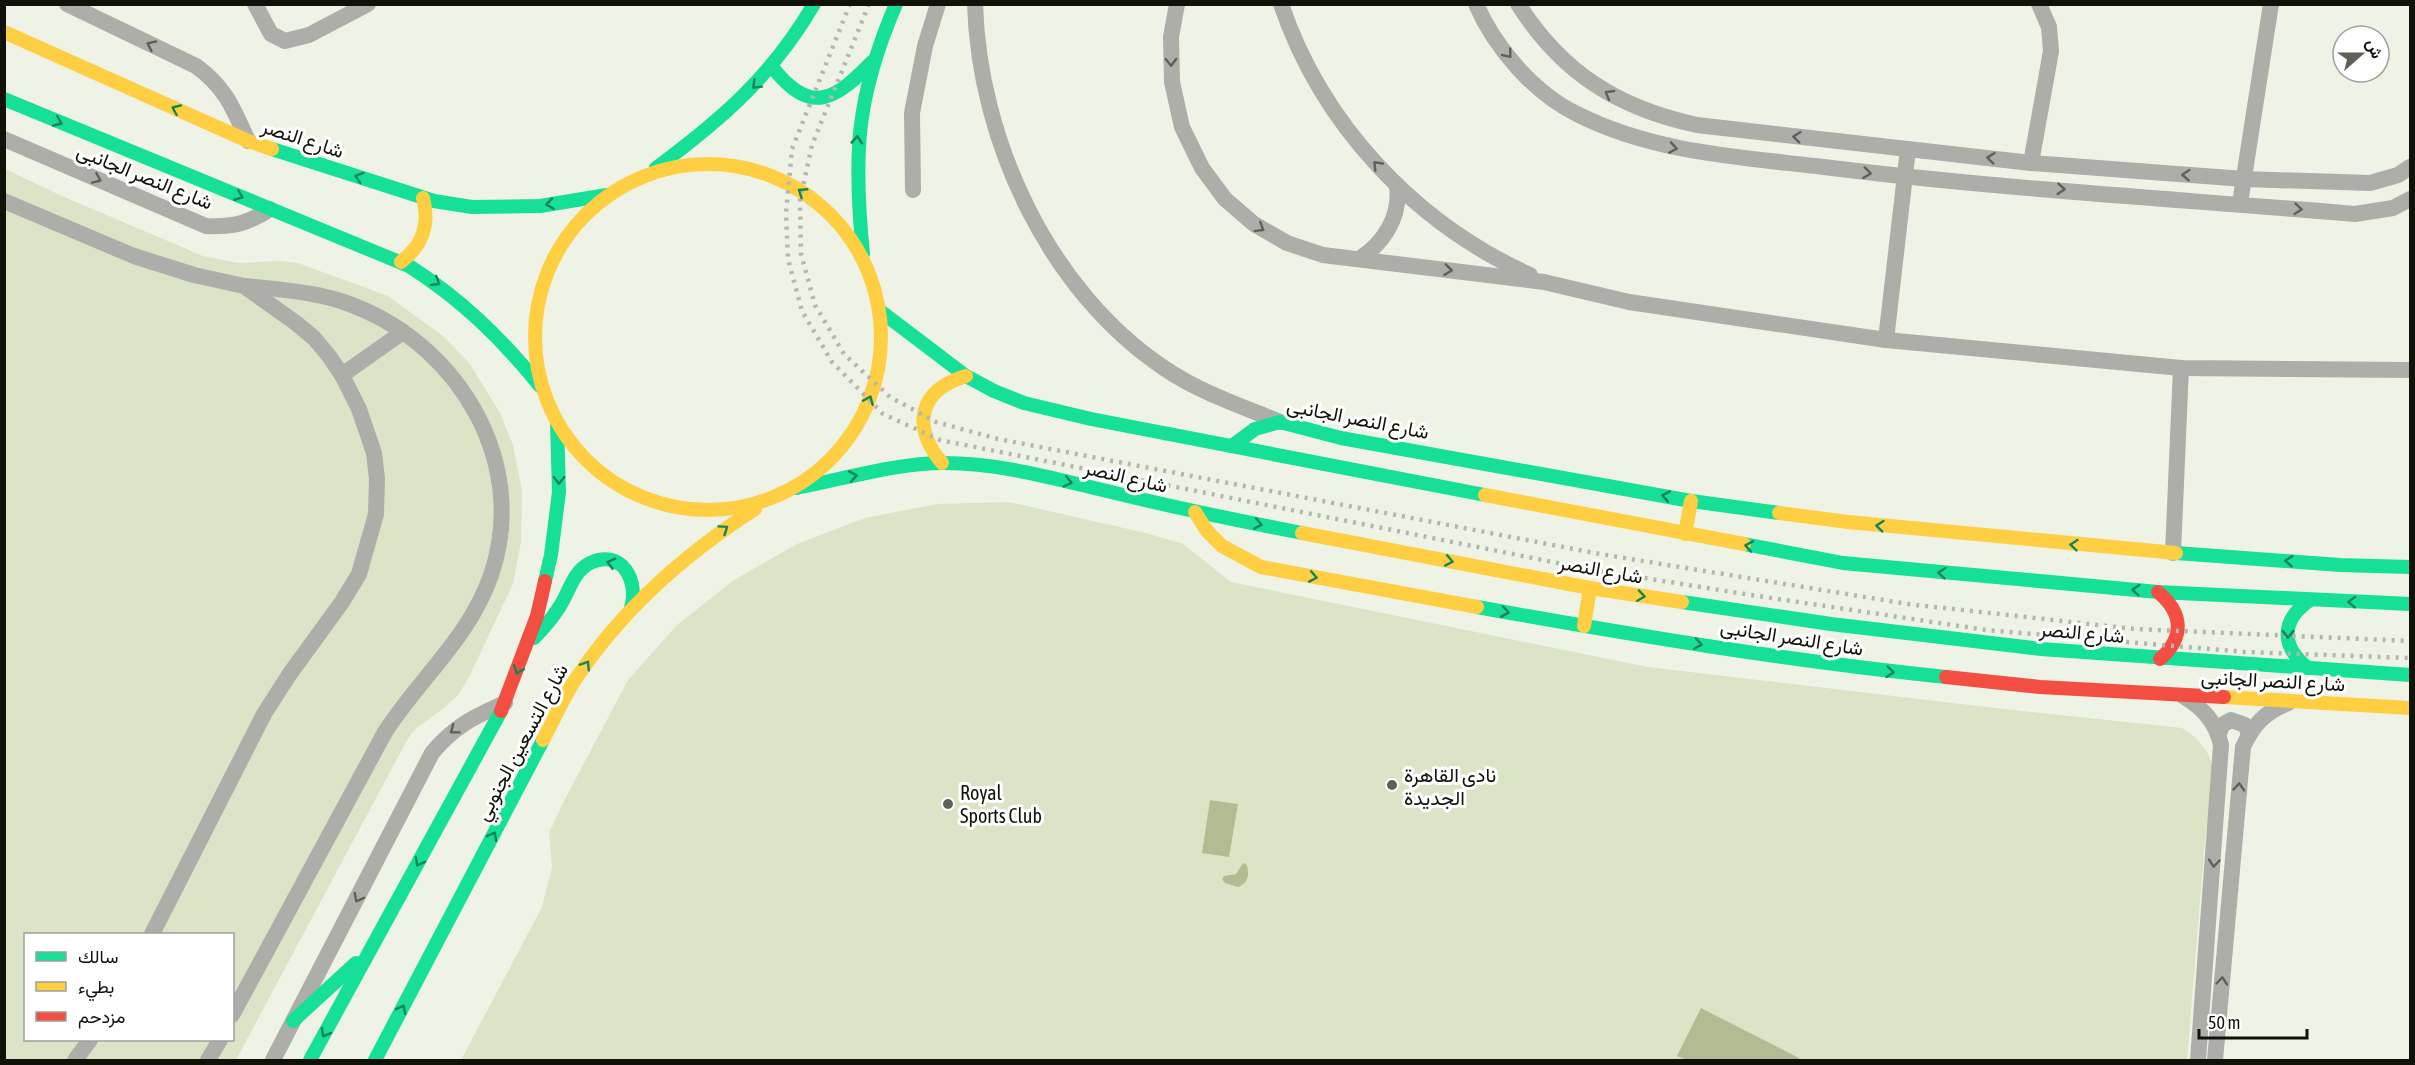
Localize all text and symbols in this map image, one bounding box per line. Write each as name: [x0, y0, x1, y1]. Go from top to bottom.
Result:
north arrow: [2331, 24, 2391, 84]
text: ش: [2362, 36, 2387, 61]
one-way arrow: [147, 40, 158, 52]
one-way arrow: [1500, 47, 1511, 58]
one-way arrow: [1165, 58, 1177, 67]
one-way arrow: [752, 78, 763, 89]
one-way arrow: [1605, 90, 1615, 101]
one-way arrow: [172, 104, 183, 116]
street label: شارع النصر: [257, 114, 347, 165]
one-way arrow: [52, 115, 63, 127]
one-way arrow: [1793, 131, 1802, 143]
one-way arrow: [851, 135, 864, 144]
street label: شارع النصر الجانبى: [73, 138, 216, 217]
one-way arrow: [1669, 141, 1678, 153]
one-way arrow: [1987, 152, 1996, 165]
one-way arrow: [1374, 161, 1385, 172]
one-way arrow: [1862, 166, 1871, 178]
one-way arrow: [2181, 169, 2190, 182]
one-way arrow: [90, 172, 101, 184]
one-way arrow: [354, 172, 365, 185]
one-way arrow: [2056, 183, 2065, 196]
one-way arrow: [798, 188, 808, 200]
one-way arrow: [232, 189, 243, 201]
one-way arrow: [545, 198, 554, 210]
one-way arrow: [2294, 202, 2303, 215]
one-way arrow: [1254, 220, 1264, 232]
one-way arrow: [1443, 263, 1452, 276]
one-way arrow: [430, 275, 440, 287]
street label: شارع النصر الجانبى: [1284, 393, 1431, 446]
one-way arrow: [862, 396, 874, 407]
street label: شارع النصر: [1080, 455, 1170, 500]
one-way arrow: [848, 470, 858, 483]
one-way arrow: [1062, 474, 1072, 487]
one-way arrow: [553, 476, 565, 485]
one-way arrow: [1661, 490, 1671, 503]
one-way arrow: [1253, 517, 1263, 530]
one-way arrow: [1875, 520, 1884, 533]
one-way arrow: [717, 525, 728, 536]
one-way arrow: [2069, 539, 2078, 552]
one-way arrow: [1745, 540, 1755, 553]
street label: شارع النصر: [1556, 550, 1645, 591]
one-way arrow: [1444, 554, 1454, 567]
one-way arrow: [2285, 555, 2294, 568]
one-way arrow: [606, 558, 617, 570]
one-way arrow: [1938, 566, 1947, 579]
one-way arrow: [1308, 570, 1318, 583]
one-way arrow: [2132, 584, 2141, 597]
one-way arrow: [1637, 589, 1646, 601]
one-way arrow: [2348, 596, 2357, 609]
one-way arrow: [1500, 605, 1510, 618]
street label: شارع النصر الجانبى: [1718, 614, 1865, 663]
street label: شارع النصر: [2037, 617, 2125, 650]
one-way arrow: [2282, 629, 2294, 638]
one-way arrow: [1692, 637, 1702, 650]
street label: شارع التسعين الجنوبي: [470, 660, 577, 827]
one-way arrow: [578, 660, 589, 671]
one-way arrow: [513, 664, 525, 675]
one-way arrow: [1886, 665, 1895, 678]
street label: شارع النصر الجانبى: [2200, 665, 2346, 698]
one-way arrow: [450, 723, 461, 734]
place label: نادى القاهرة الجديدة: [1404, 763, 1496, 810]
marker: نادى القاهرة الجديدة: [1385, 778, 1399, 792]
place label: Royal Sports Club: [960, 781, 1042, 827]
one-way arrow: [2232, 783, 2245, 792]
marker: Royal Sports Club: [941, 797, 955, 811]
one-way arrow: [486, 832, 497, 842]
one-way arrow: [415, 856, 426, 866]
one-way arrow: [2208, 859, 2221, 868]
one-way arrow: [354, 891, 365, 902]
legend: [24, 933, 234, 1041]
text: سالك: [78, 946, 118, 967]
text: بطيء: [78, 976, 114, 1002]
one-way arrow: [2215, 977, 2228, 986]
scale bar: [2199, 1002, 2307, 1040]
one-way arrow: [395, 1005, 406, 1015]
text: مزدحم: [78, 1006, 125, 1029]
text: 50 m: [2208, 1012, 2240, 1033]
one-way arrow: [321, 1027, 332, 1037]

